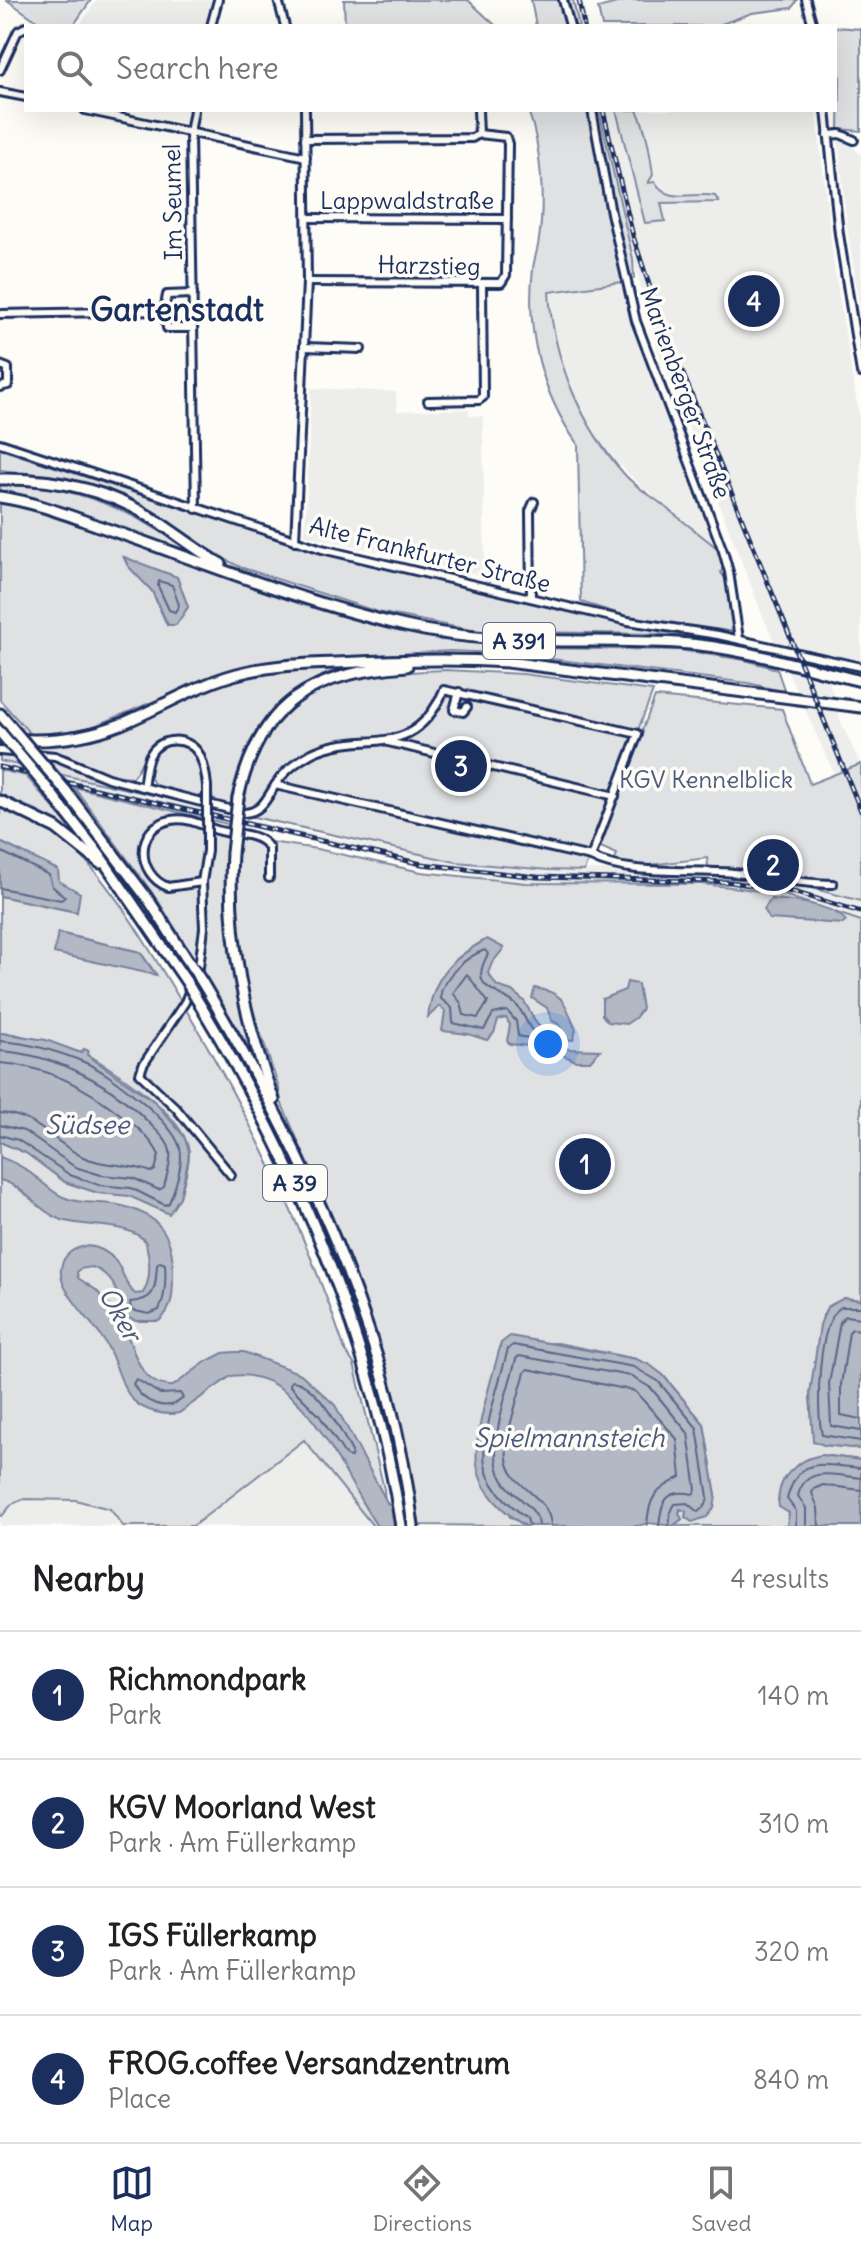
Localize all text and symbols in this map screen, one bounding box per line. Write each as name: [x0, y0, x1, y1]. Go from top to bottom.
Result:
search box: [24, 24, 837, 112]
icon: search: [52, 46, 96, 90]
text: Search here: [116, 49, 279, 87]
street label: Im Seumel: [156, 143, 188, 261]
street label: Lappwaldstraße: [320, 185, 494, 215]
street label: Harzstieg: [377, 249, 481, 281]
pin: 4: [728, 271, 780, 331]
street label: Marienberger Straße: [634, 283, 738, 502]
district label: Gartenstadt: [90, 289, 264, 330]
street label: Alte Frankfurter Straße: [307, 510, 554, 599]
road number: A 391: [483, 623, 555, 659]
pin: 3: [435, 736, 487, 796]
park label: KGV Kennelblick: [619, 764, 793, 794]
pin: 2: [747, 835, 799, 895]
your location: [528, 1024, 568, 1064]
water label: Südsee: [45, 1108, 131, 1141]
pin: 1: [559, 1134, 611, 1194]
road number: A 39: [263, 1165, 327, 1201]
water label: Oker: [92, 1280, 151, 1350]
water label: Spielmannsteich: [473, 1421, 666, 1454]
text: Nearby: [32, 1557, 145, 1600]
text: 4 results: [731, 1562, 829, 1595]
text: Richmondpark: [108, 1660, 306, 1698]
text: 1: [53, 1679, 63, 1712]
text: 140 m: [758, 1679, 829, 1712]
text: Park: [108, 1698, 162, 1731]
text: KGV Moorland West: [108, 1788, 376, 1826]
text: 2: [51, 1807, 65, 1840]
text: 310 m: [758, 1807, 829, 1840]
text: Park · Am Füllerkamp: [108, 1826, 356, 1859]
text: IGS Füllerkamp: [108, 1916, 317, 1954]
text: 3: [51, 1935, 65, 1968]
text: 320 m: [754, 1935, 829, 1968]
text: Park · Am Füllerkamp: [108, 1954, 356, 1987]
text: FROG.coffee Versandzentrum: [108, 2044, 510, 2082]
text: 4: [50, 2063, 66, 2096]
text: 840 m: [753, 2063, 829, 2096]
text: Place: [108, 2082, 171, 2115]
tab: Map: [110, 2161, 154, 2237]
tab: Directions: [373, 2161, 472, 2237]
tab: Saved: [691, 2161, 751, 2237]

